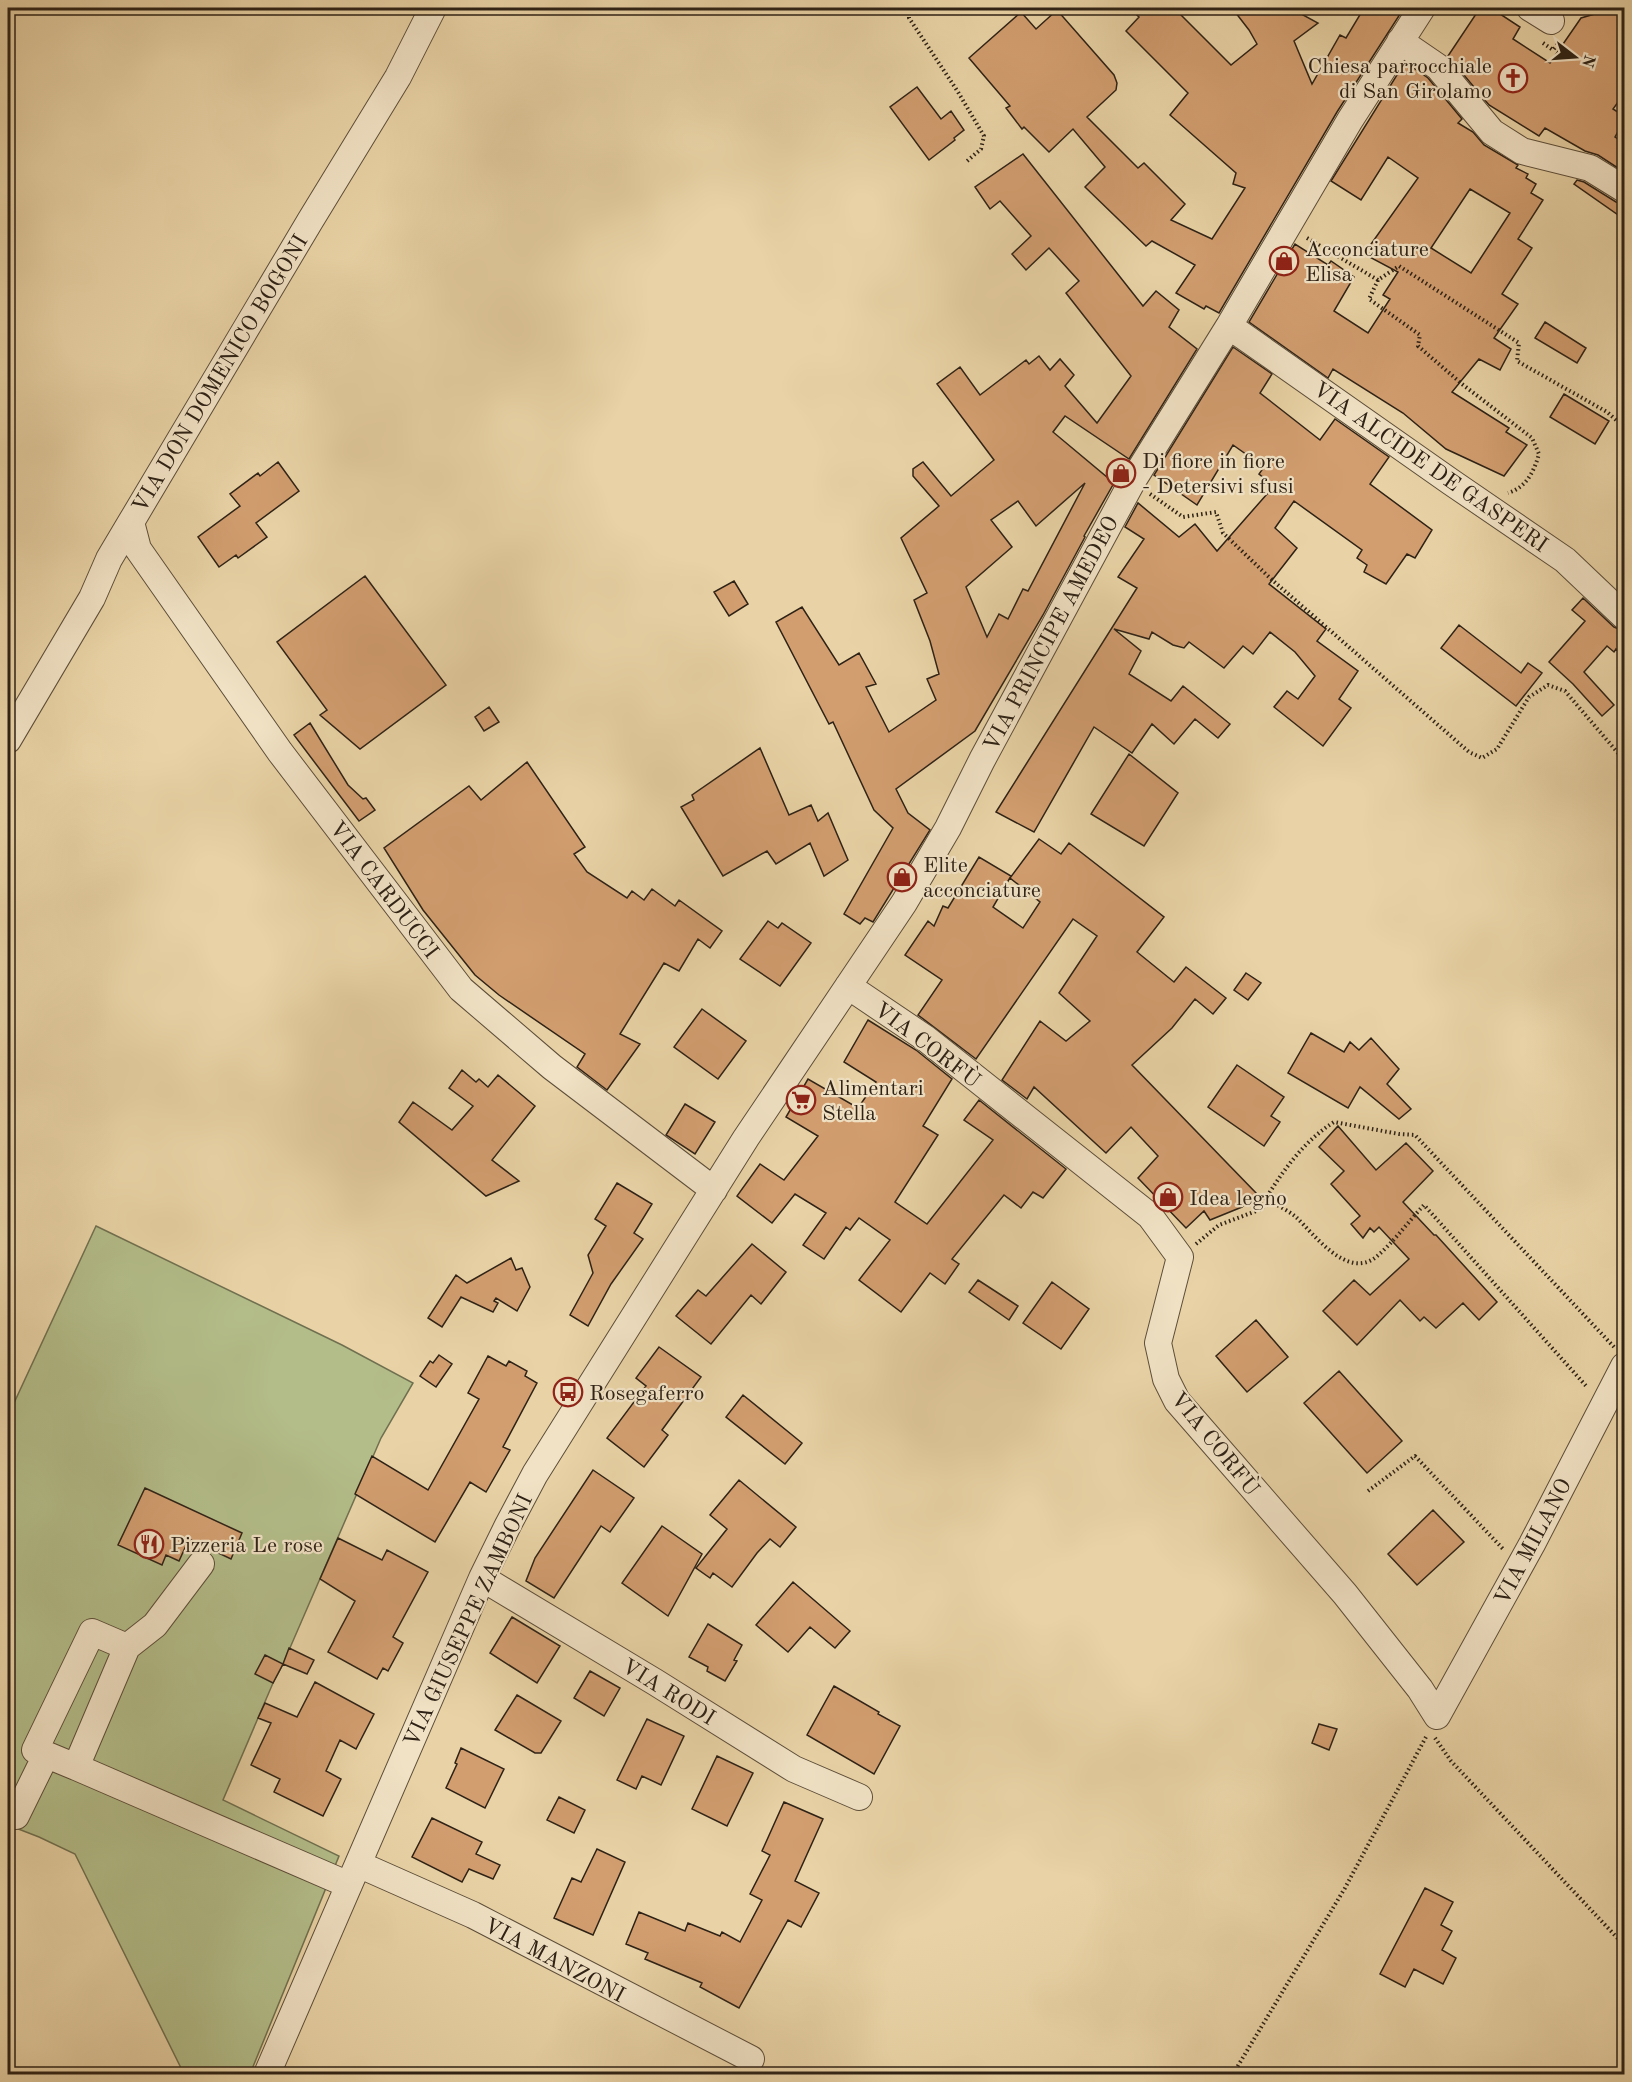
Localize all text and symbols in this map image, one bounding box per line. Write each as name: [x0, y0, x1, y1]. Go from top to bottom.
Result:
north arrow: [1545, 27, 1605, 87]
text: N: [1578, 53, 1597, 70]
place label: Chiesa parrocchiale di San Girolamo: [1307, 56, 1492, 103]
church icon: Chiesa parrocchiale di San Girolamo: [1497, 62, 1529, 94]
street label: VIA DON DOMENICO BOGONI: [129, 231, 312, 517]
place label: Acconciature Elisa: [1305, 239, 1429, 286]
shop icon: Acconciature Elisa: [1268, 245, 1300, 277]
street label: VIA ALCIDE DE GASPERI: [1309, 378, 1551, 557]
place label: Di fiore in fiore - Detersivi sfusi: [1142, 451, 1294, 498]
shop icon: Di fiore in fiore - Detersivi sfusi: [1105, 457, 1137, 489]
street label: VIA PRINCIPE AMEDEO: [980, 513, 1123, 755]
street label: VIA CARDUCCI: [325, 817, 442, 963]
place label: Elite acconciature: [923, 855, 1041, 902]
shop icon: Elite acconciature: [886, 861, 918, 893]
street label: VIA CORFÙ: [870, 996, 986, 1092]
place label: Alimentari Stella: [822, 1078, 924, 1125]
supermarket icon: Alimentari Stella: [785, 1084, 817, 1116]
shop icon: Idea legno: [1152, 1181, 1184, 1213]
place label: Idea legno: [1189, 1188, 1287, 1210]
bus stop icon: Rosegaferro: [552, 1376, 584, 1408]
place label: Rosegaferro: [589, 1383, 704, 1405]
street label: VIA CORFÙ: [1166, 1386, 1266, 1500]
street label: VIA MILANO: [1491, 1475, 1576, 1609]
street label: VIA GIUSEPPE ZAMBONI: [400, 1491, 537, 1751]
restaurant icon: Pizzeria Le rose: [133, 1528, 165, 1560]
place label: Pizzeria Le rose: [170, 1535, 323, 1557]
street label: VIA RODI: [617, 1655, 719, 1730]
street label: VIA MANZONI: [480, 1914, 628, 2007]

